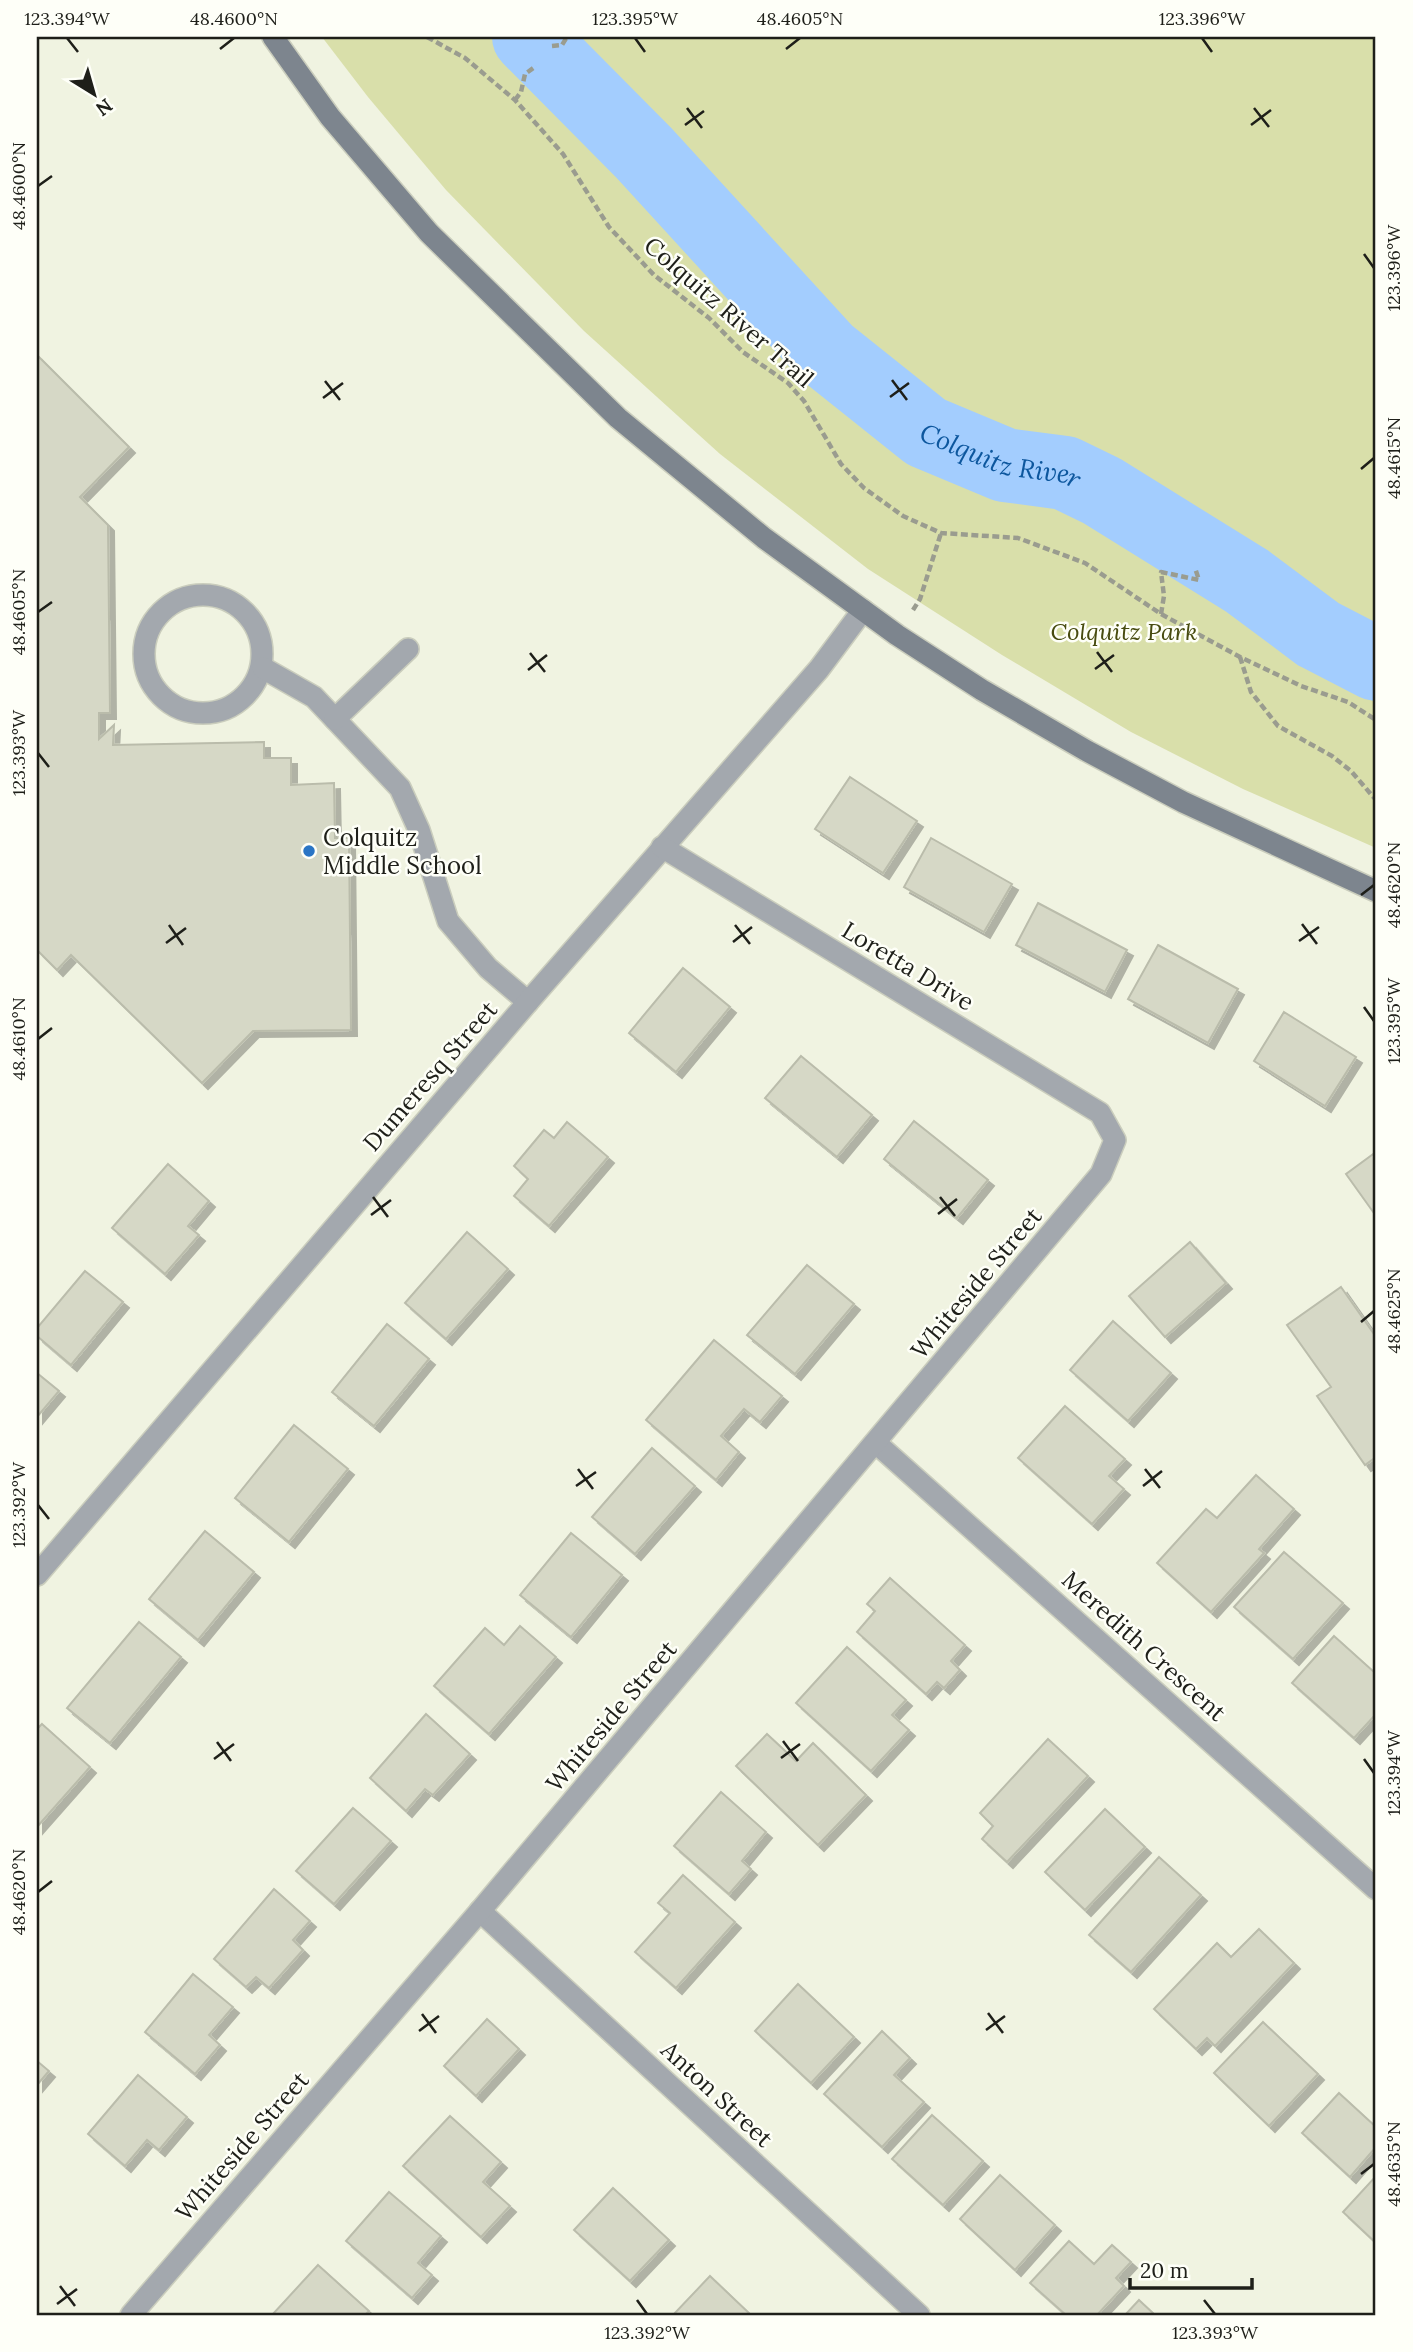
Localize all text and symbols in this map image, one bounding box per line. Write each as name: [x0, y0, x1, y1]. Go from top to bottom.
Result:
text: 123.394°W: [24, 7, 111, 30]
text: 48.4600°N: [190, 7, 278, 30]
text: 123.395°W: [592, 7, 679, 30]
text: 48.4605°N: [757, 7, 843, 30]
text: 123.396°W: [1159, 7, 1246, 30]
north arrow: [60, 60, 130, 130]
text: N: [91, 94, 117, 122]
text: 48.4600°N: [7, 142, 30, 230]
text: 123.396°W: [1382, 224, 1405, 311]
street label: Colquitz River Trail: [638, 230, 820, 394]
water label: Colquitz River: [915, 415, 1087, 495]
text: 48.4615°N: [1382, 417, 1405, 499]
text: 48.4605°N: [7, 569, 30, 655]
park label: Colquitz Park: [1051, 616, 1197, 647]
text: 123.393°W: [7, 709, 30, 796]
place label: Colquitz Middle School: [323, 822, 482, 881]
text: 48.4620°N: [1382, 842, 1405, 928]
marker: Colquitz Middle School: [301, 843, 317, 859]
street label: Loretta Drive: [836, 914, 980, 1018]
text: 123.395°W: [1382, 977, 1405, 1064]
street label: Dumeresq Street: [356, 994, 504, 1158]
text: 48.4610°N: [7, 997, 30, 1081]
street label: Whiteside Street: [904, 1201, 1049, 1365]
text: 48.4625°N: [1382, 1269, 1405, 1353]
text: 123.392°W: [7, 1461, 30, 1548]
street label: Meredith Crescent: [1056, 1564, 1233, 1728]
street label: Whiteside Street: [539, 1634, 684, 1798]
text: 123.394°W: [1382, 1729, 1405, 1816]
text: 48.4620°N: [7, 1849, 30, 1935]
street label: Anton Street: [654, 2034, 780, 2154]
street label: Whiteside Street: [169, 2064, 316, 2227]
text: 48.4635°N: [1382, 2121, 1405, 2207]
scale bar: [1130, 2247, 1252, 2291]
text: 20 m: [1140, 2257, 1189, 2284]
text: 123.392°W: [604, 2321, 691, 2344]
text: 123.393°W: [1172, 2321, 1259, 2344]

